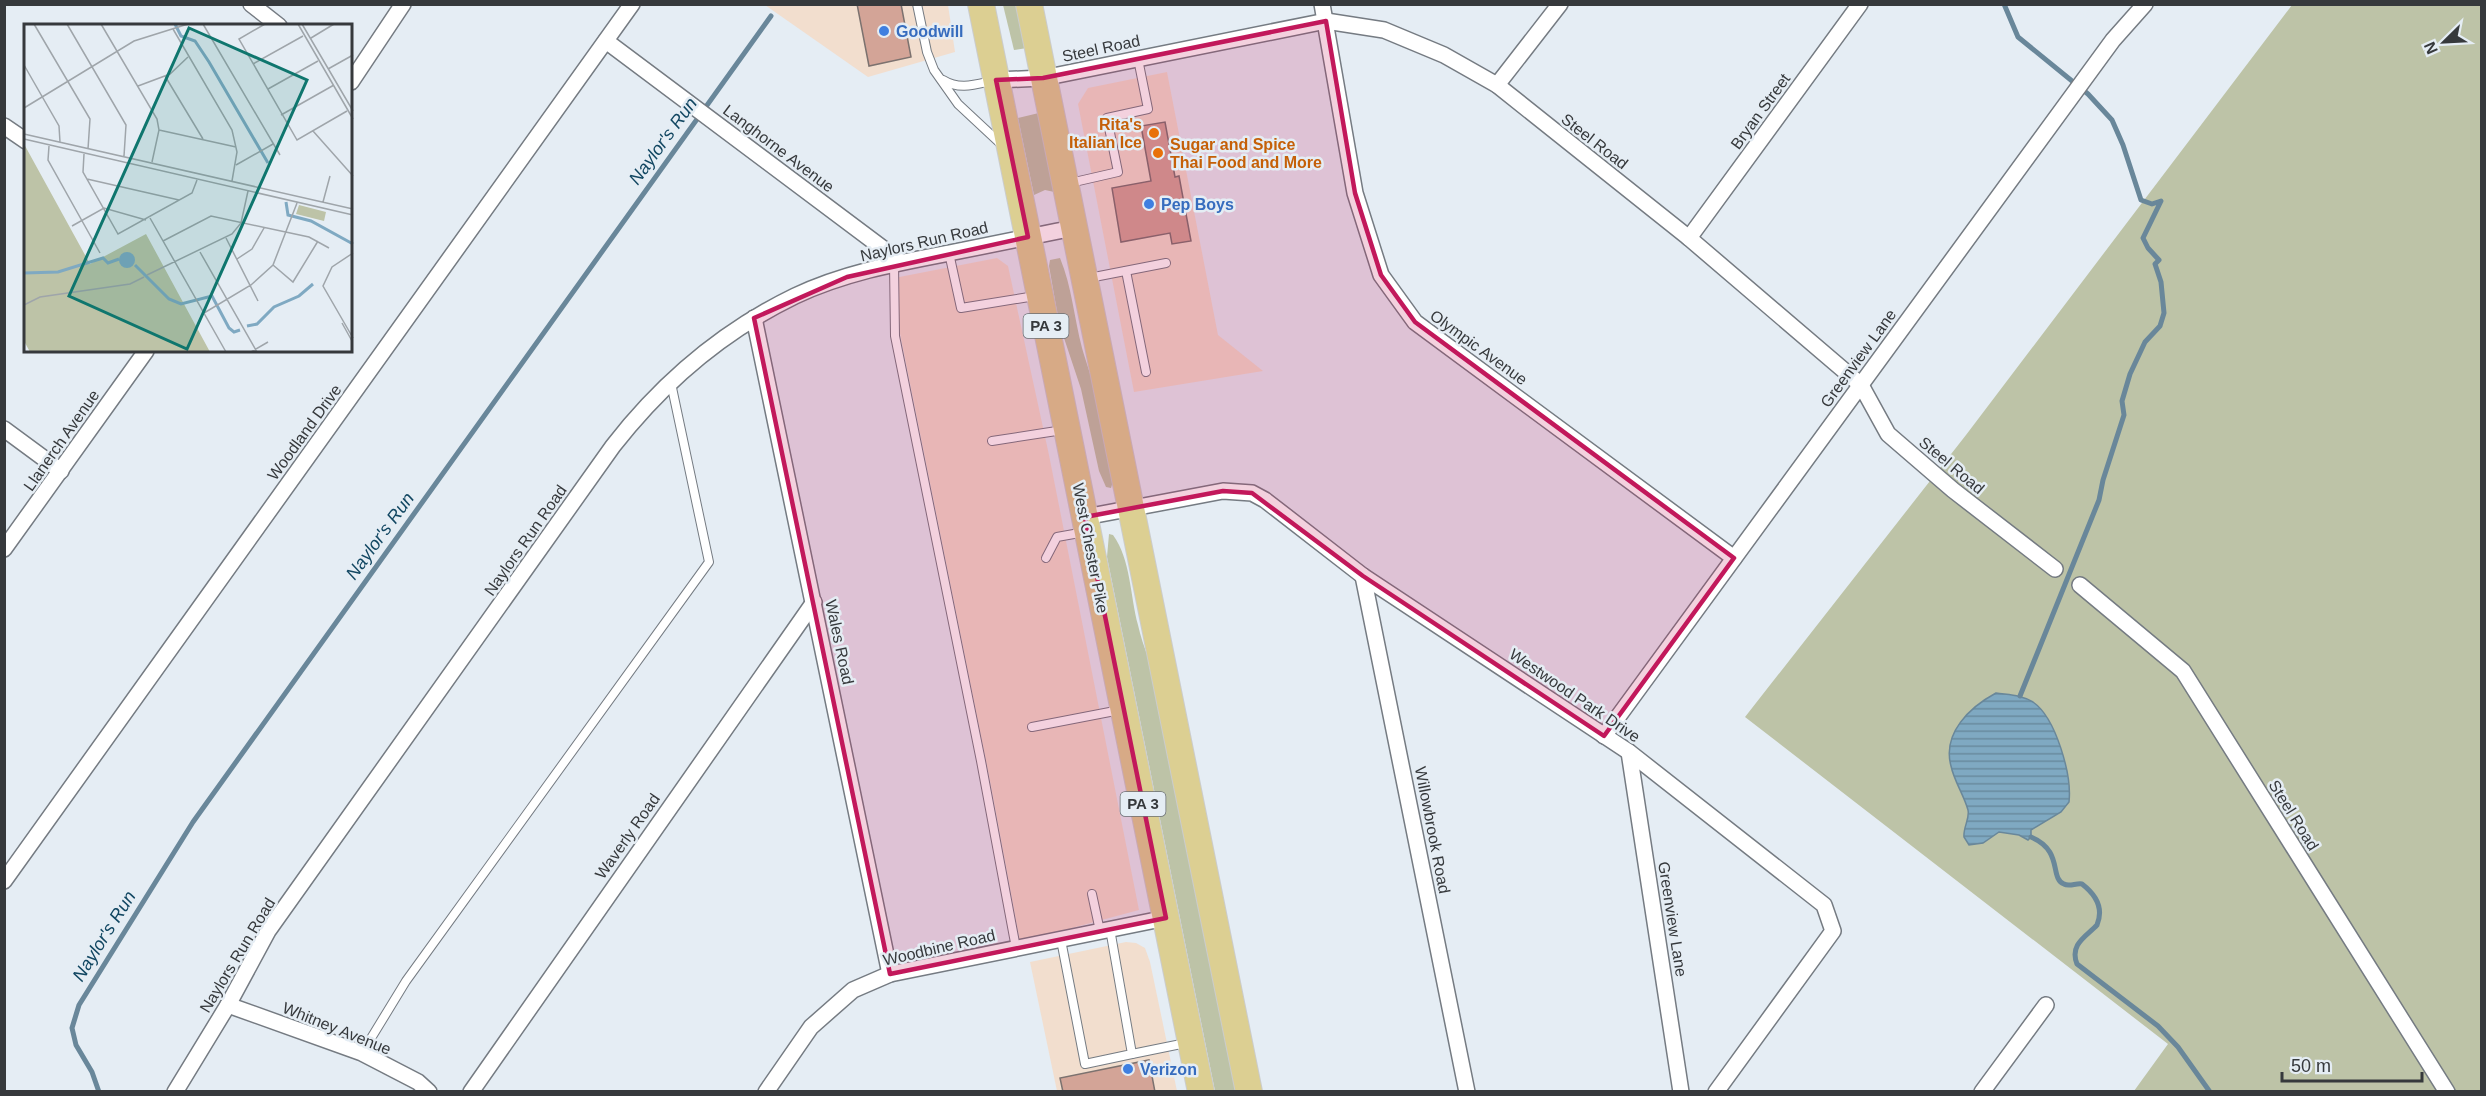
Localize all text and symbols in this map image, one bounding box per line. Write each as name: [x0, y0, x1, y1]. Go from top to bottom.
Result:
north arrow: [2414, 12, 2474, 72]
place label: Goodwill: [896, 23, 964, 40]
inset map: [24, 24, 352, 352]
marker: Goodwill: [877, 24, 891, 38]
street label: Steel Road: [1061, 32, 1142, 65]
text: N: [2421, 39, 2441, 57]
street label: Bryan Street: [1727, 70, 1794, 152]
water label: Naylor's Run: [625, 94, 701, 188]
street label: Langhorne Avenue: [720, 101, 837, 196]
street label: Steel Road: [1558, 110, 1631, 172]
place label: Rita's Italian Ice: [1069, 116, 1142, 151]
marker: Rita's Italian Ice: [1147, 126, 1161, 140]
place label: Sugar and Spice Thai Food and More: [1170, 136, 1322, 171]
marker: Sugar and Spice Thai Food and More: [1151, 146, 1165, 160]
place label: Pep Boys: [1161, 196, 1234, 213]
marker: Pep Boys: [1142, 197, 1156, 211]
street label: Naylors Run Road: [859, 219, 990, 264]
street label: Greenview Lane: [1817, 306, 1900, 410]
street label: Olympic Avenue: [1427, 307, 1530, 388]
road number: PA 3: [1024, 314, 1068, 338]
street label: Woodland Drive: [264, 381, 345, 483]
street label: Llanerch Avenue: [20, 387, 103, 494]
street label: Steel Road: [1916, 433, 1987, 497]
street label: Naylors Run Road: [481, 482, 570, 599]
street label: West Chester Pike: [1070, 482, 1111, 615]
water label: Naylor's Run: [342, 489, 418, 583]
street label: Wales Road: [822, 598, 857, 686]
street label: Westwood Park Drive: [1506, 645, 1643, 745]
street label: Willowbrook Road: [1412, 765, 1453, 895]
street label: Steel Road: [2265, 777, 2322, 853]
street label: Waverly Road: [592, 790, 663, 882]
road number: PA 3: [1120, 792, 1166, 816]
street label: Greenview Lane: [1655, 860, 1690, 978]
water label: Naylor's Run: [68, 887, 140, 985]
street label: Naylors Run Road: [196, 895, 278, 1016]
street label: Woodbine Road: [881, 926, 997, 969]
street label: Whitney Avenue: [280, 999, 394, 1058]
scale bar: [2282, 1045, 2422, 1083]
text: 50 m: [2291, 1056, 2331, 1076]
place label: Verizon: [1140, 1061, 1197, 1078]
marker: Verizon: [1121, 1062, 1135, 1076]

